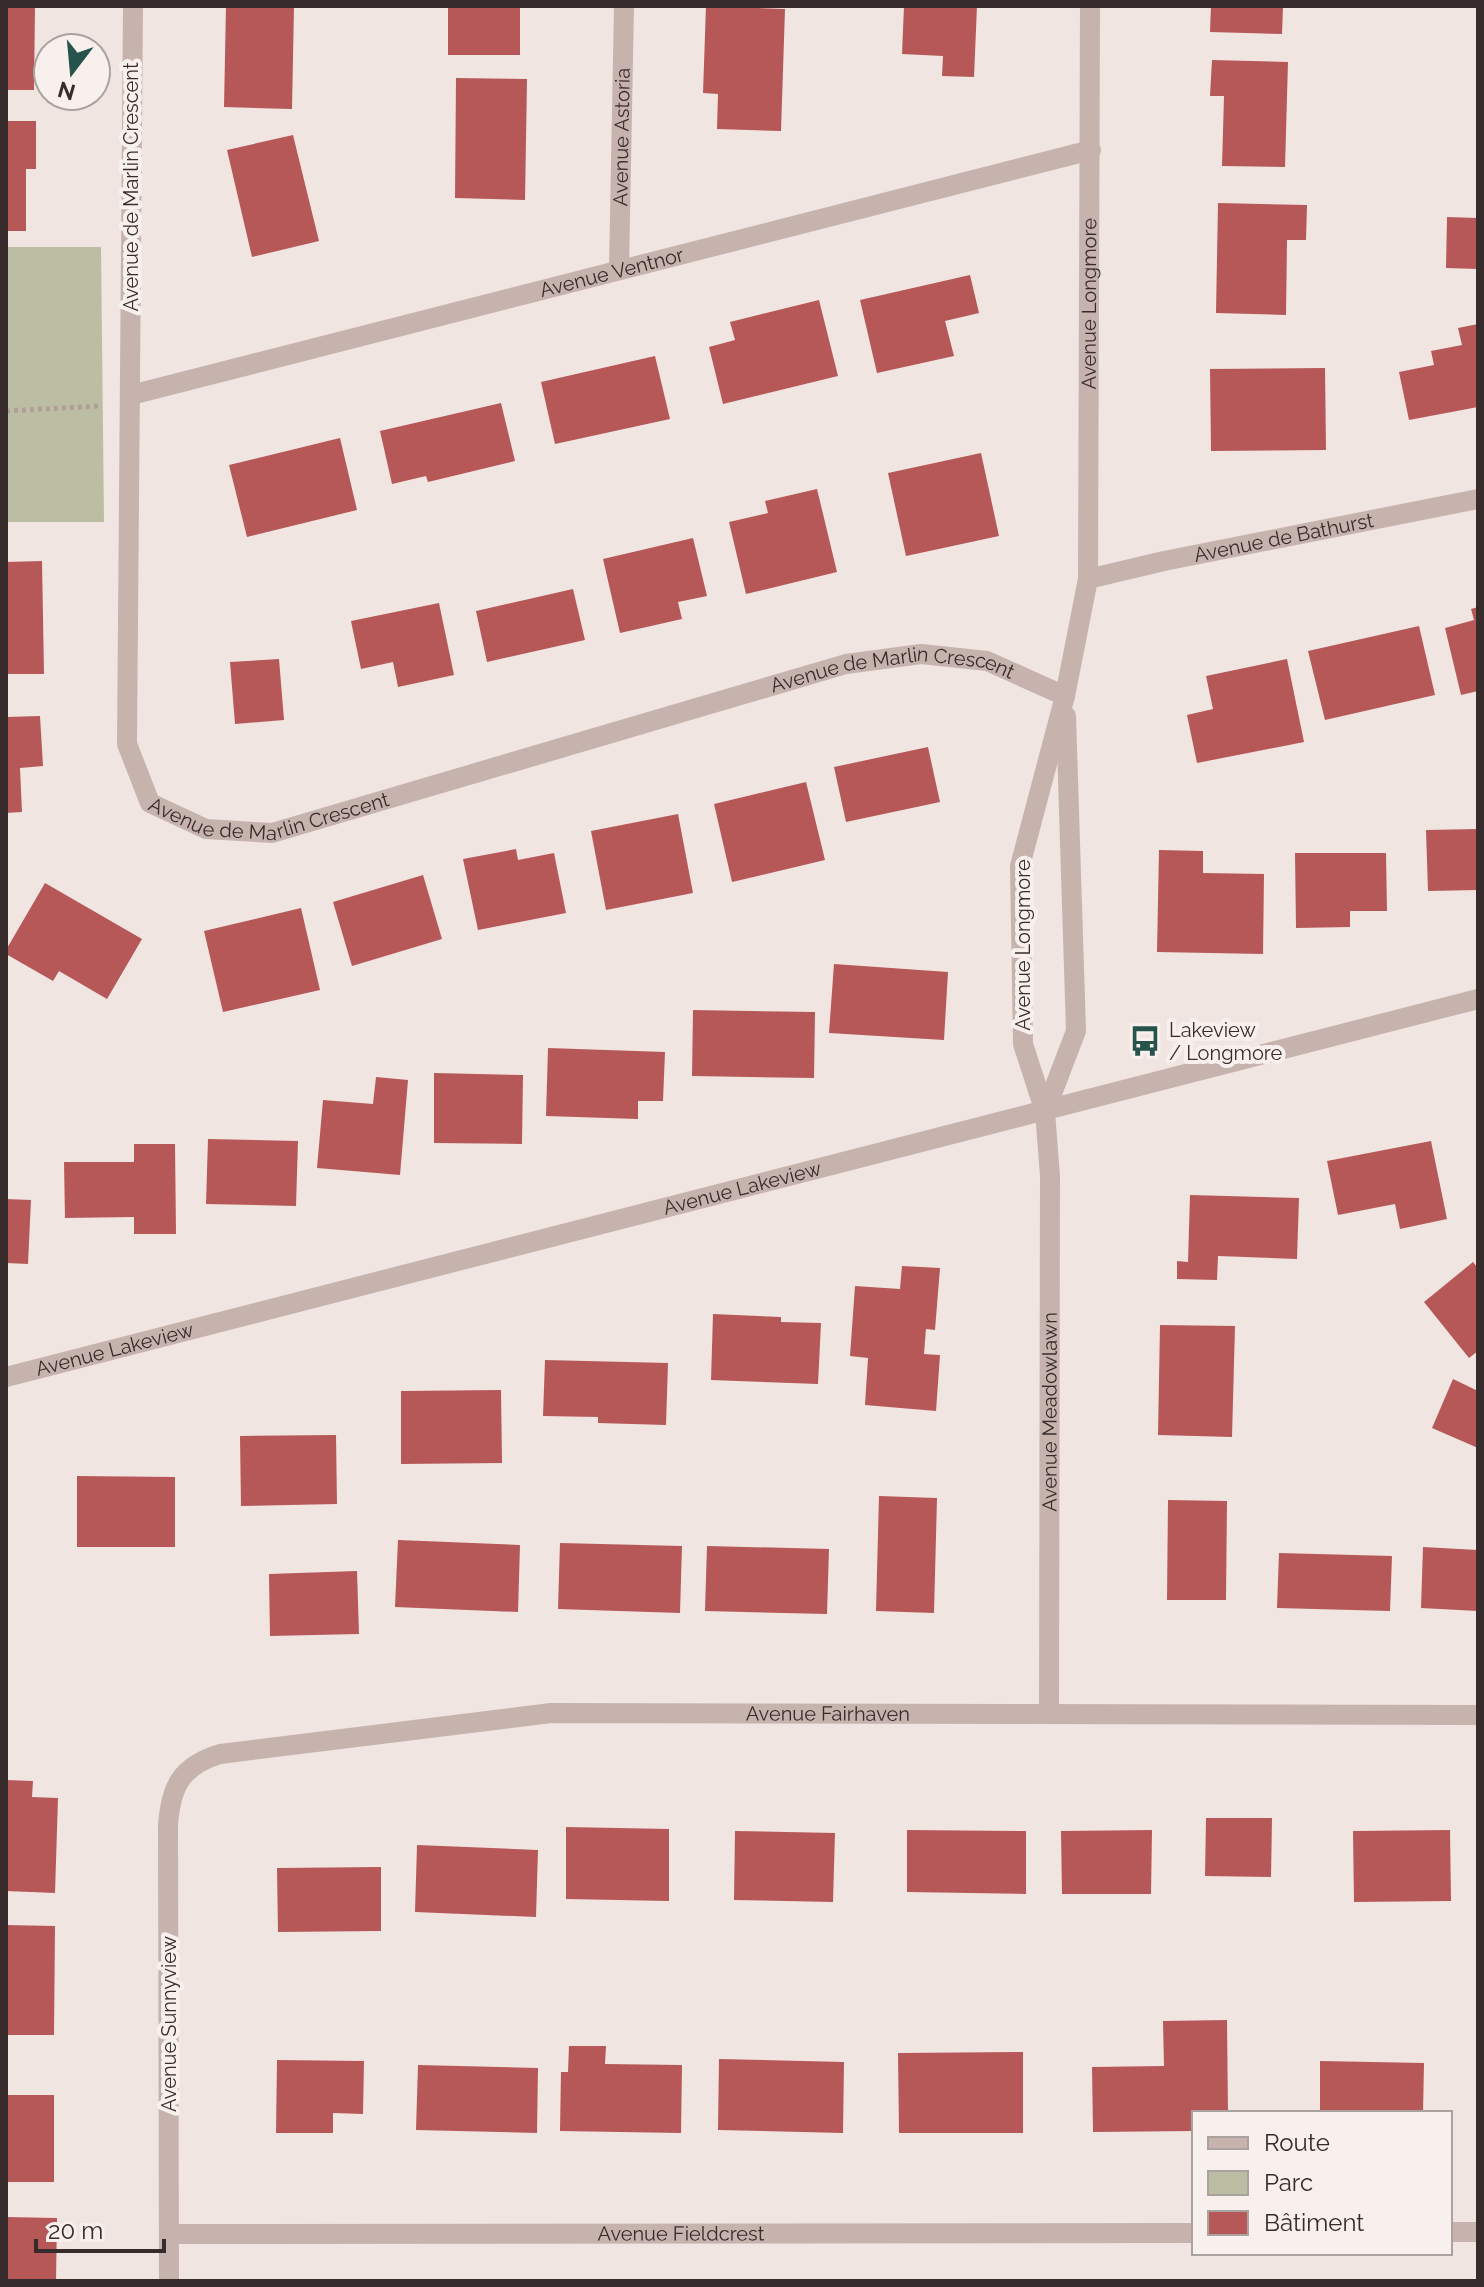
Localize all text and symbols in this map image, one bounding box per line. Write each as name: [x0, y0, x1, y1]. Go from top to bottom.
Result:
north arrow: [32, 32, 112, 112]
street label: Avenue de Marlin Crescent: [119, 62, 143, 312]
street label: Avenue Astoria: [608, 68, 635, 207]
text: N: [55, 76, 78, 106]
street label: Avenue Longmore: [1077, 218, 1101, 390]
street label: Avenue Ventnor: [537, 242, 686, 302]
street label: Avenue de Bathurst: [1192, 508, 1376, 567]
street label: Avenue de Marlin Crescent: [768, 642, 1019, 698]
street label: Avenue de Marlin Crescent: [147, 781, 397, 809]
text: Avenue de Marlin Crescent: [145, 787, 392, 845]
street label: Avenue Longmore: [1011, 859, 1035, 1031]
place label: Lakeview / Longmore: [1169, 1018, 1283, 1065]
bus stop icon: Lakeview / Longmore: [1128, 1024, 1162, 1058]
street label: Avenue Lakeview: [661, 1156, 824, 1220]
street label: Avenue Meadowlawn: [1037, 1312, 1062, 1512]
street label: Avenue Lakeview: [33, 1317, 196, 1381]
street label: Avenue Fairhaven: [746, 1701, 910, 1726]
street label: Avenue Sunnyview: [157, 1936, 181, 2112]
legend: [1192, 2111, 1452, 2255]
text: Route: [1264, 2128, 1330, 2157]
text: Parc: [1264, 2168, 1313, 2197]
scale bar: [36, 2203, 164, 2253]
text: Bâtiment: [1264, 2208, 1364, 2237]
text: 20 m: [48, 2216, 103, 2245]
street label: Avenue Fieldcrest: [597, 2221, 765, 2246]

